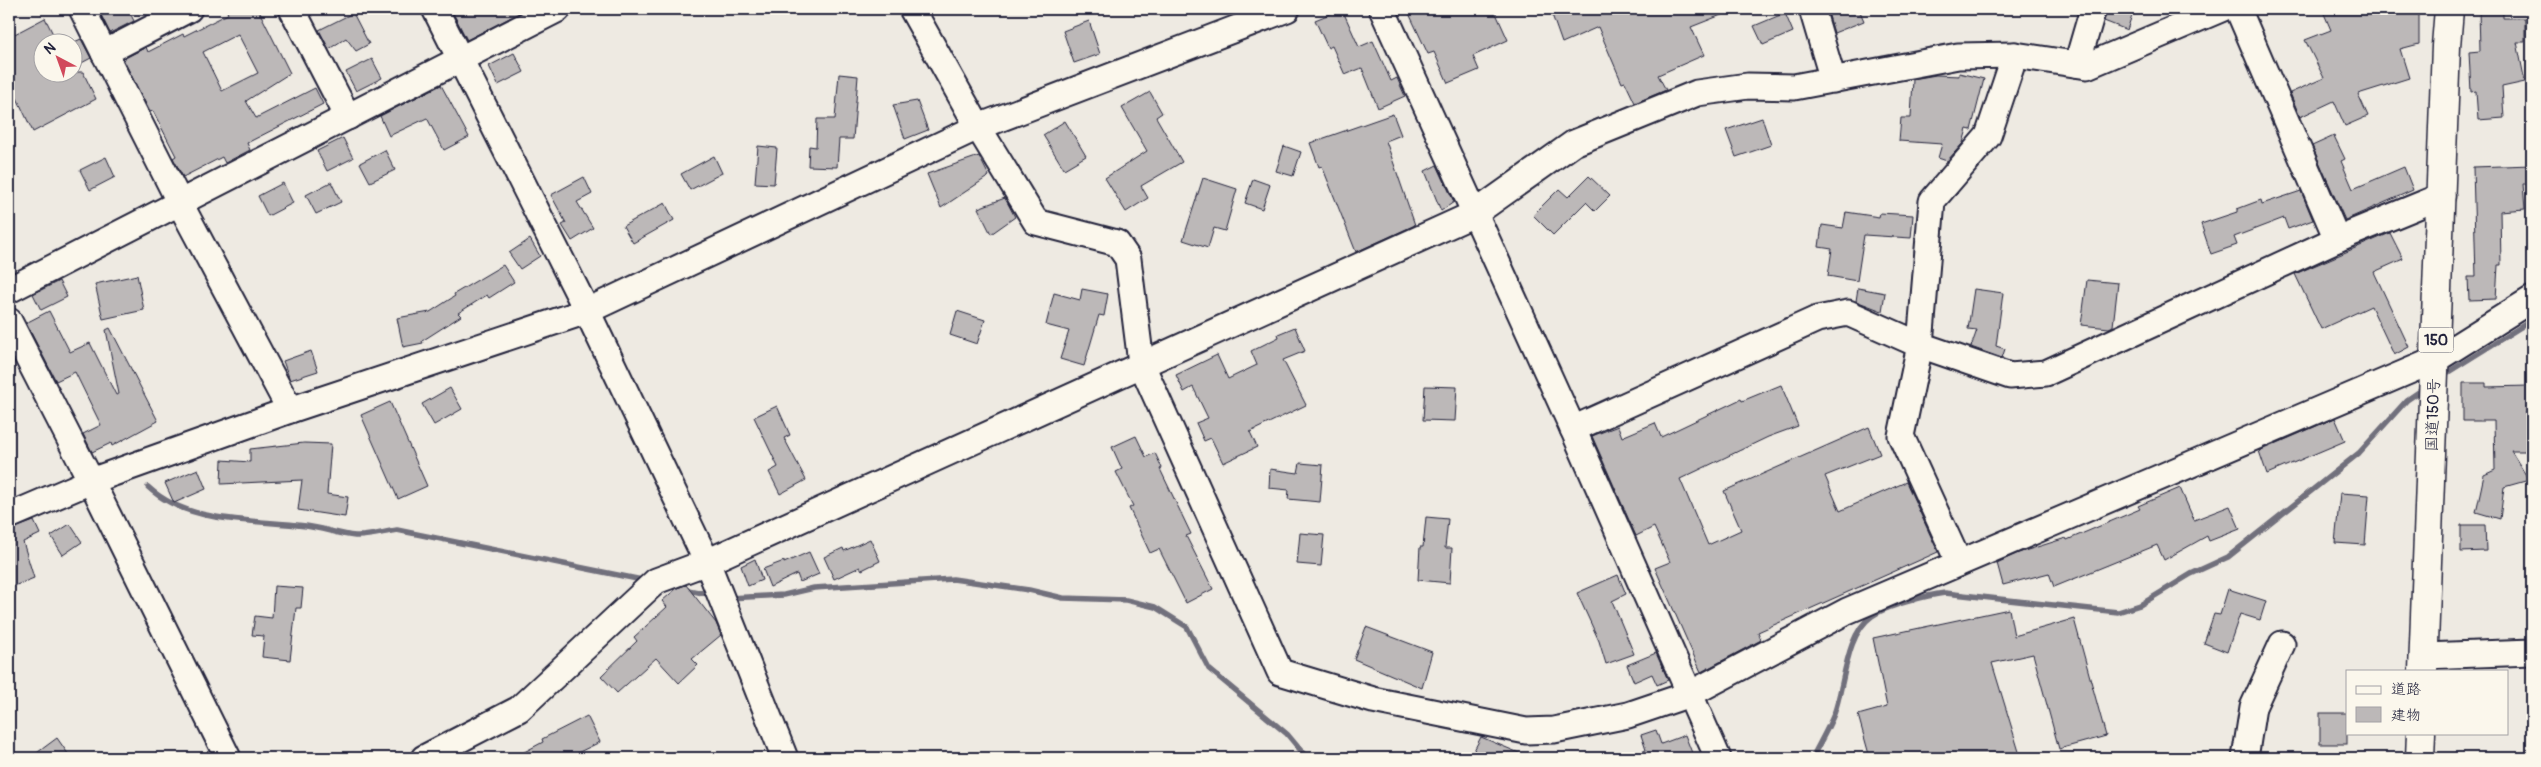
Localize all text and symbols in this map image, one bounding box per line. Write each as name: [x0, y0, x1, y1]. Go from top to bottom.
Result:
north arrow: [32, 32, 82, 82]
text: N: [41, 39, 59, 58]
road number: 150: [2418, 328, 2454, 352]
street label: 国道150号: [2422, 378, 2444, 452]
legend: [2346, 670, 2508, 734]
text: 道路: [2391, 680, 2421, 699]
text: 建物: [2391, 706, 2421, 725]

